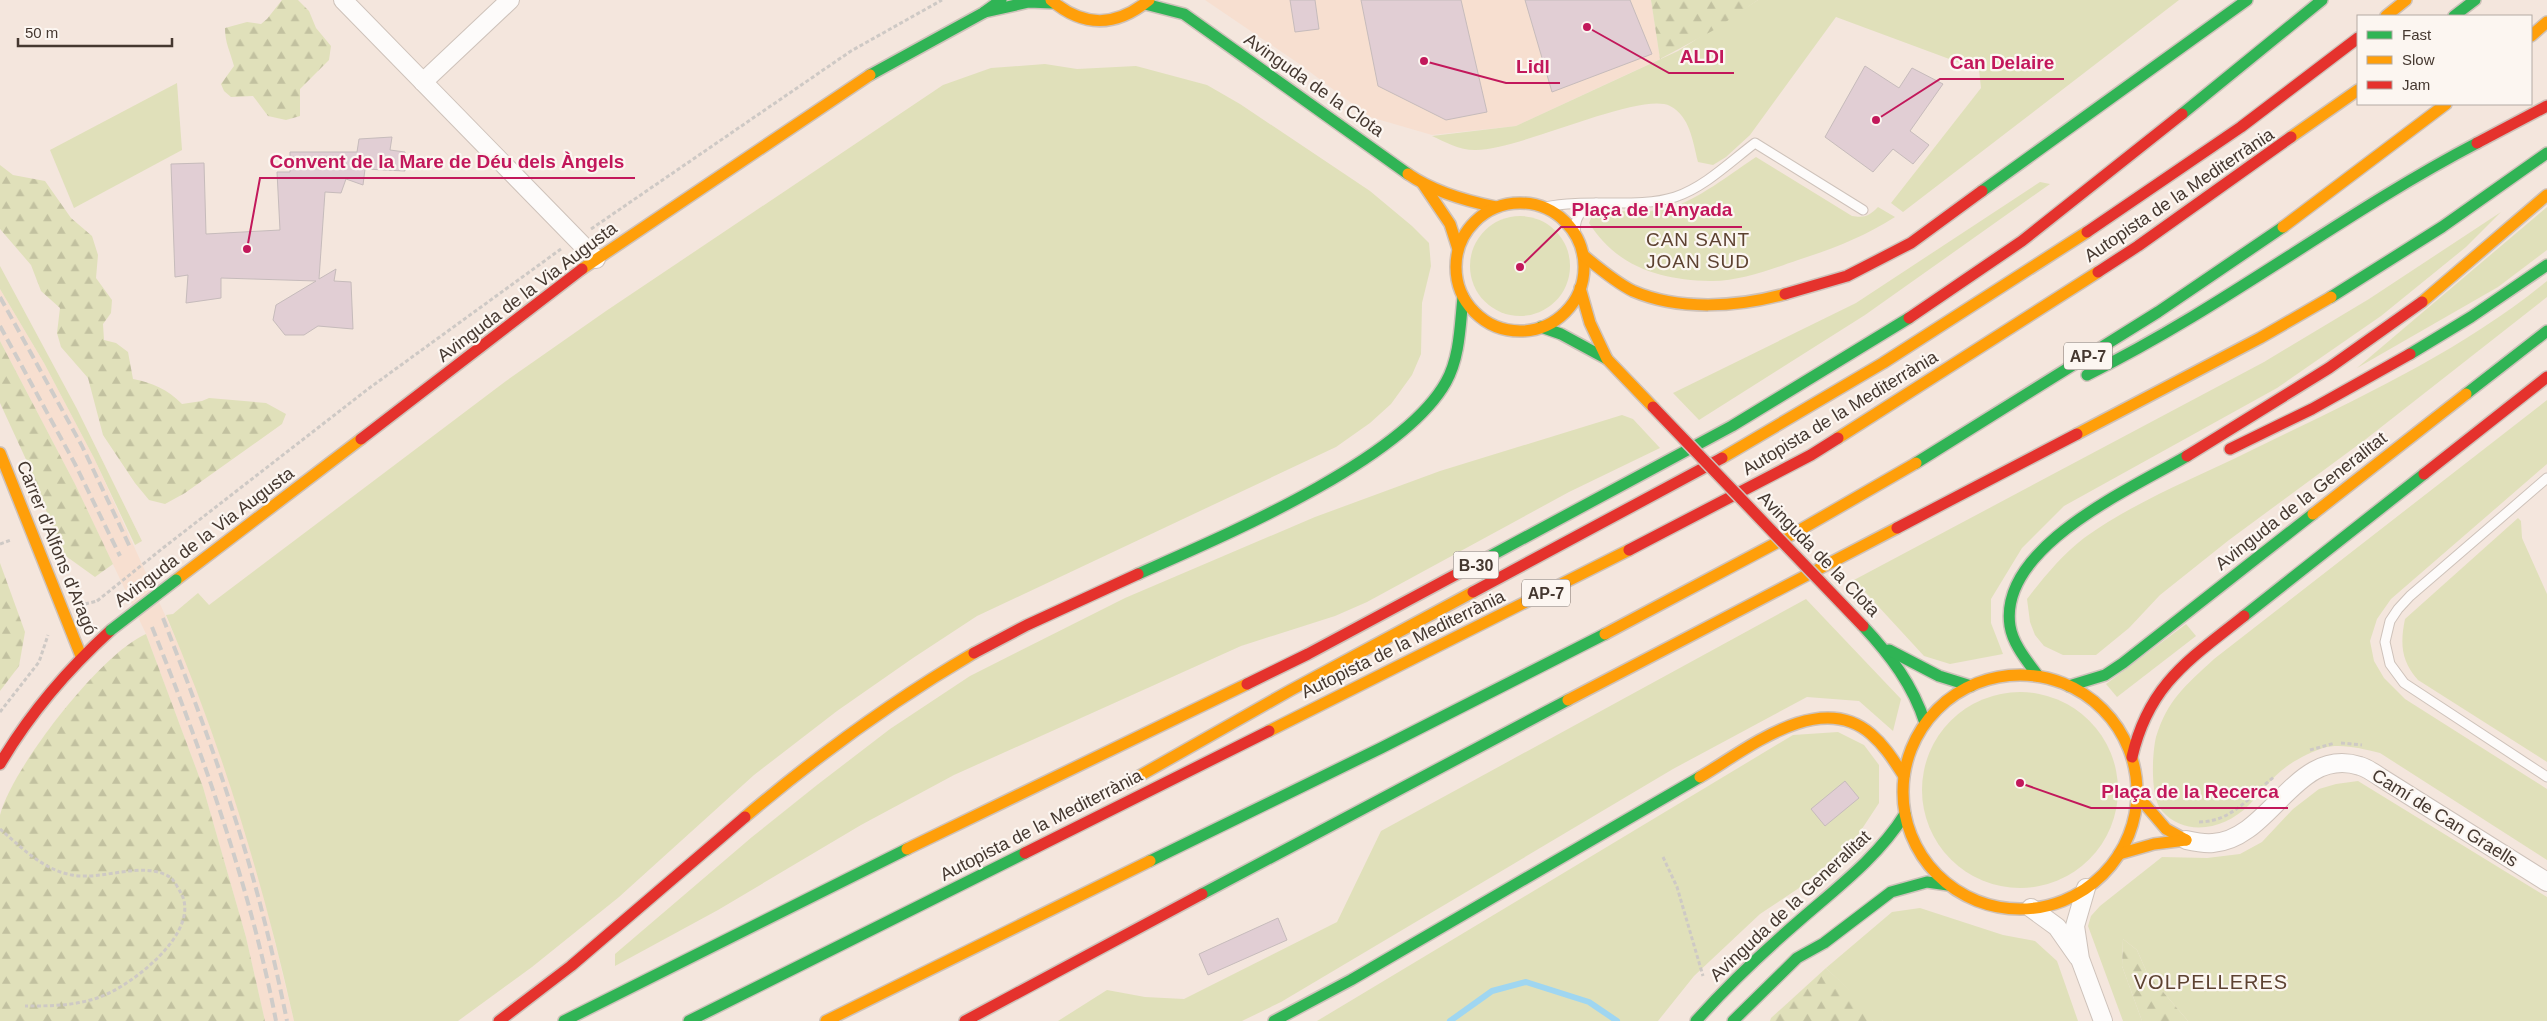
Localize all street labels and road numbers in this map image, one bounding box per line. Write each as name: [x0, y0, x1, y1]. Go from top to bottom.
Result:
street label: Avinguda de la Clota: [1240, 29, 1388, 141]
street label: Autopista de la Mediterrània: [2080, 123, 2278, 266]
street label: Avinguda de la Via Augusta: [433, 217, 621, 366]
road number: AP-7: [2064, 342, 2112, 370]
street label: Autopista de la Mediterrània: [1739, 346, 1942, 479]
street label: Avinguda de la Generalitat: [2211, 428, 2391, 574]
street label: Carrer d'Alfons d'Aragó: [13, 458, 101, 638]
street label: Avinguda de la Via Augusta: [110, 462, 298, 611]
street label: Avinguda de la Clota: [1754, 487, 1884, 621]
road number: B-30: [1454, 552, 1498, 578]
road number: AP-7: [1522, 580, 1570, 606]
street label: Autopista de la Mediterrània: [1298, 585, 1509, 702]
street label: Autopista de la Mediterrània: [937, 765, 1146, 885]
street label: Camí de Can Graells: [2368, 765, 2522, 871]
street label: Avinguda de la Generalitat: [1706, 826, 1874, 986]

